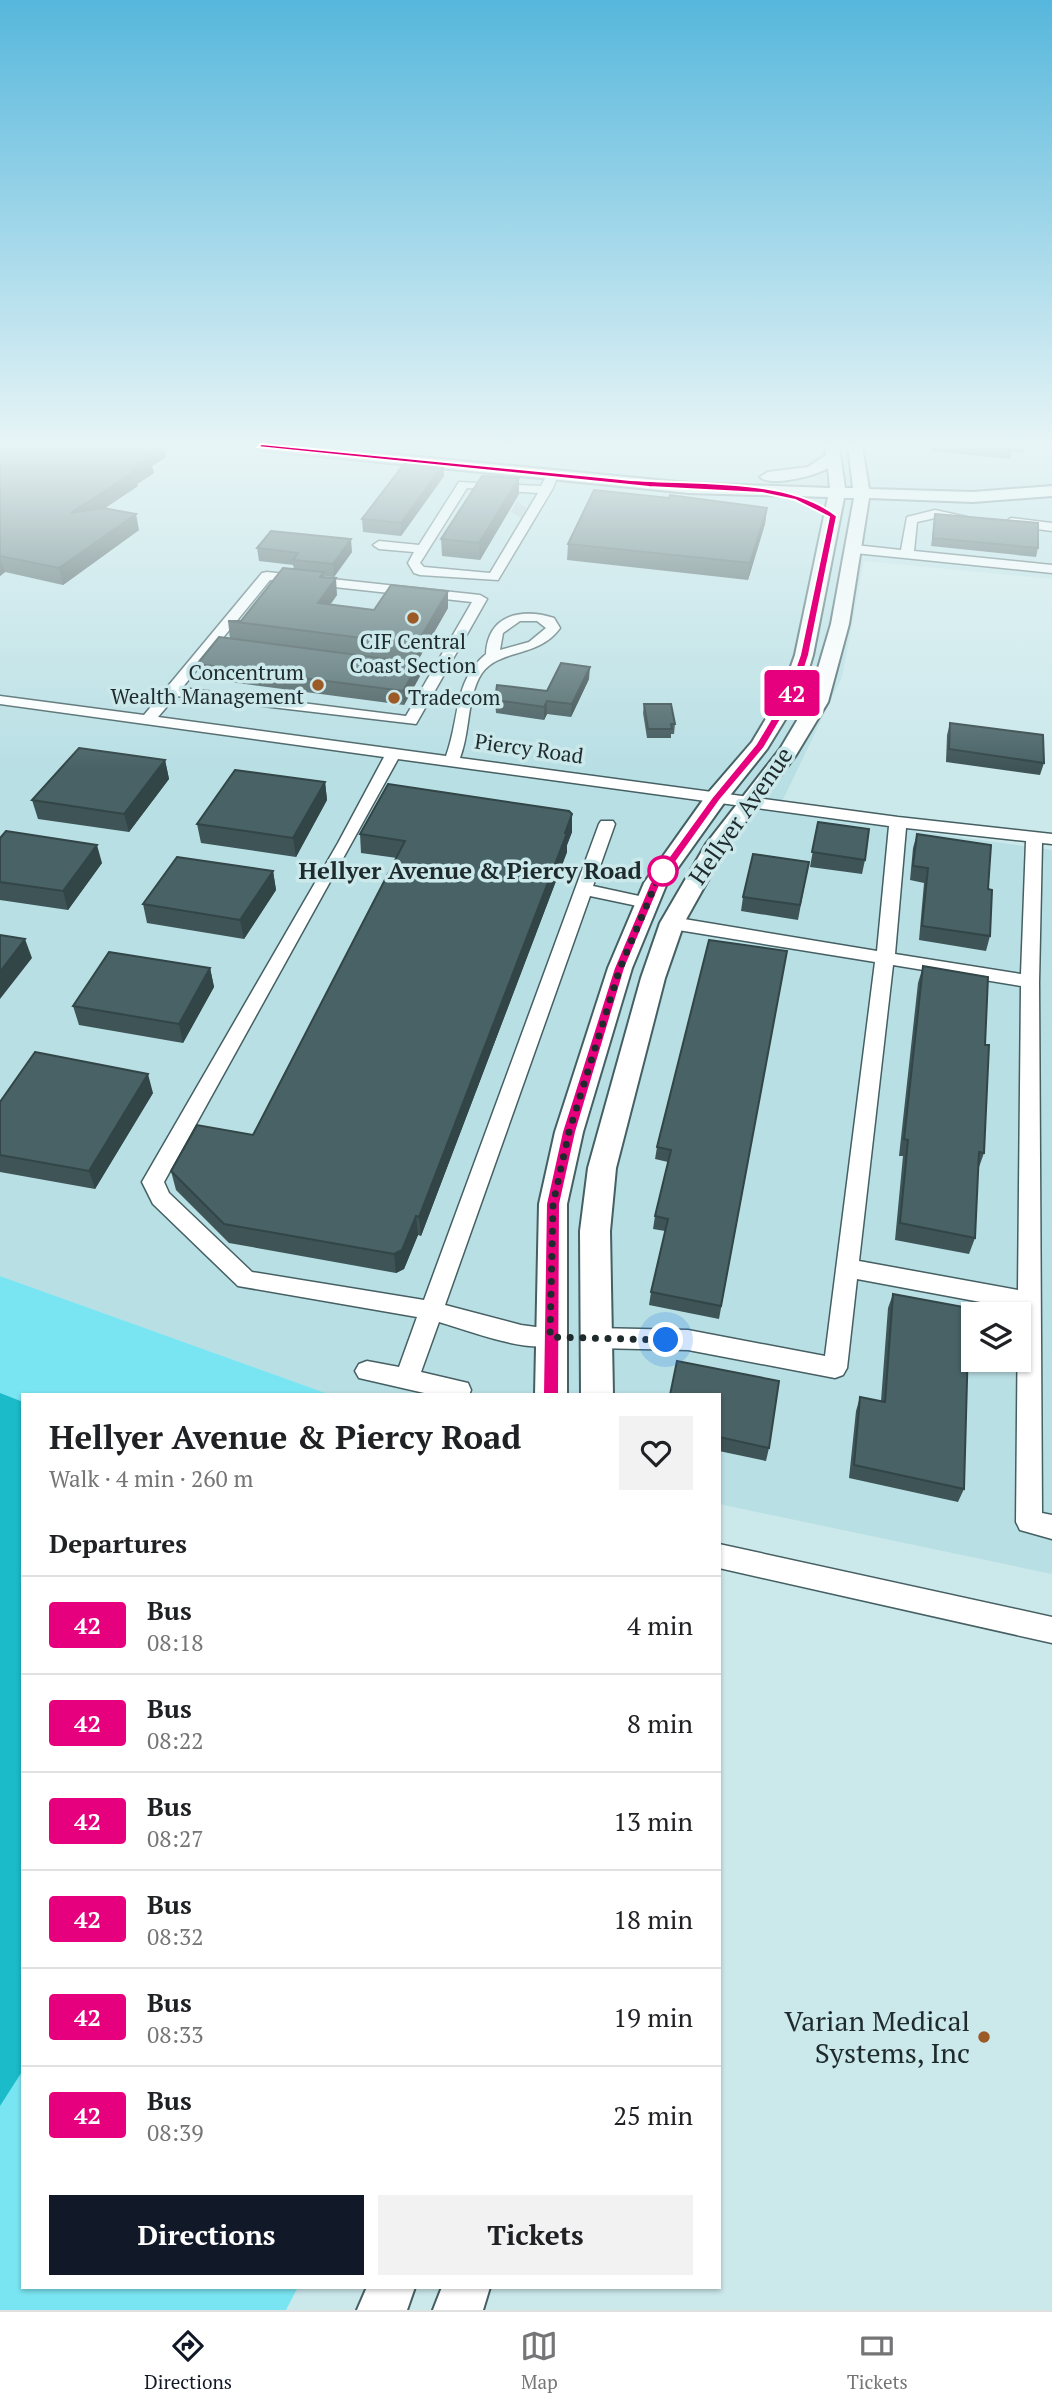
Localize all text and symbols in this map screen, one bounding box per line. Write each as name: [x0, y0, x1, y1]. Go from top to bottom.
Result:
marker: CIF Central Coast Section: [405, 610, 421, 626]
place label: CIF Central Coast Section: [349, 627, 477, 679]
place label: Concentrum Wealth Management: [111, 658, 304, 710]
line badge: 42: [760, 670, 824, 716]
marker: Concentrum Wealth Management: [310, 677, 326, 693]
text: 42: [778, 677, 806, 709]
place label: Tradecom: [408, 683, 500, 711]
marker: Tradecom: [386, 690, 402, 706]
street label: Piercy Road: [473, 727, 586, 770]
street label: Hellyer Avenue: [681, 740, 799, 891]
place label: Hellyer Avenue & Piercy Road: [299, 854, 643, 886]
marker: Hellyer Avenue & Piercy Road: [648, 856, 678, 886]
map controls: [961, 1302, 1031, 1372]
button: layers: [961, 1302, 1031, 1372]
your location: [648, 1322, 683, 1357]
text: Hellyer Avenue & Piercy Road: [49, 1415, 521, 1458]
button: heart: [619, 1416, 693, 1490]
text: Walk · 4 min · 260 m: [49, 1463, 253, 1494]
text: Departures: [49, 1526, 187, 1560]
text: Bus: [147, 1593, 192, 1627]
text: 4 min: [627, 1608, 693, 1642]
text: 42: [74, 1609, 101, 1641]
text: 08:18: [147, 1627, 204, 1658]
text: Bus: [147, 1691, 192, 1725]
text: 8 min: [627, 1706, 693, 1740]
text: 42: [74, 1707, 101, 1739]
text: 08:22: [147, 1725, 204, 1756]
text: Bus: [147, 1789, 192, 1823]
text: 13 min: [613, 1804, 693, 1838]
text: 42: [74, 1805, 101, 1837]
text: 08:27: [147, 1823, 204, 1854]
text: Bus: [147, 1887, 192, 1921]
text: 18 min: [613, 1902, 693, 1936]
text: 42: [74, 1903, 101, 1935]
text: 08:32: [147, 1921, 204, 1952]
text: Bus: [147, 1985, 192, 2019]
text: 19 min: [613, 2000, 693, 2034]
text: 42: [74, 2001, 101, 2033]
place label: Varian Medical Systems, Inc: [784, 2002, 970, 2071]
text: 08:33: [147, 2019, 204, 2050]
marker: Varian Medical Systems, Inc: [976, 2029, 992, 2045]
text: Bus: [147, 2083, 192, 2117]
text: 25 min: [613, 2098, 693, 2132]
text: 42: [74, 2099, 101, 2131]
text: 08:39: [147, 2117, 204, 2148]
button: Directions: [49, 2195, 364, 2275]
button: Tickets: [378, 2195, 693, 2275]
tab: Directions: [144, 2327, 232, 2394]
tab: Map: [520, 2327, 558, 2394]
tab: Tickets: [847, 2327, 908, 2394]

